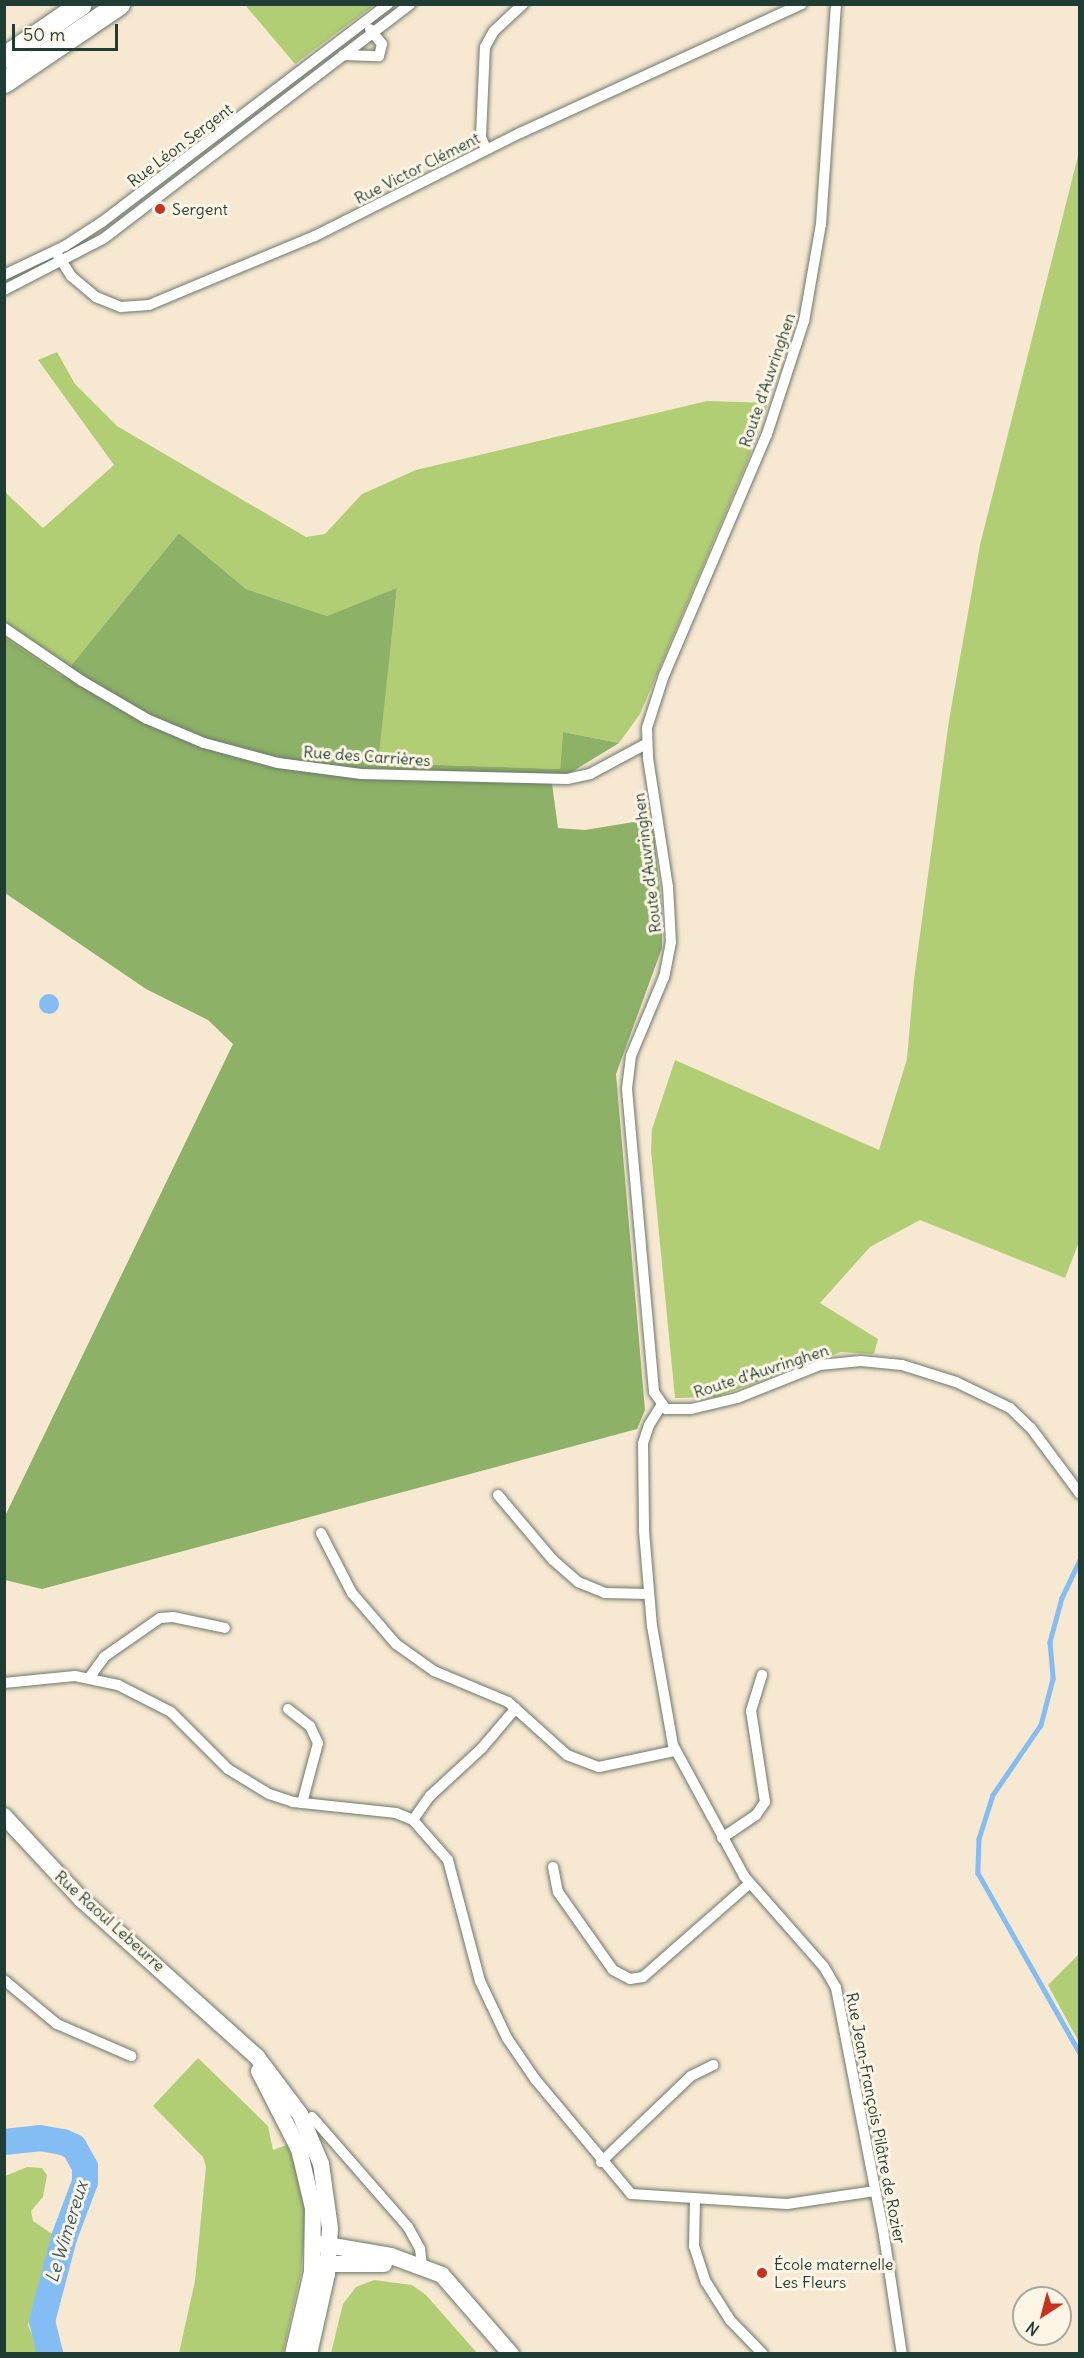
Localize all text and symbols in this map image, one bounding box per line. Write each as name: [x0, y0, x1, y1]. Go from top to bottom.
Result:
scale bar: [15, 12, 122, 50]
text: 50 m: [23, 23, 65, 46]
street label: Rue Léon Sergent: [124, 99, 236, 191]
street label: Rue Victor Clément: [351, 128, 483, 208]
place label: Sergent: [172, 199, 228, 219]
marker: Sergent: [153, 202, 167, 216]
street label: Route d'Auvringhen: [735, 310, 799, 450]
street label: Rue des Carrières: [303, 742, 431, 770]
street label: Route d'Auvringhen: [629, 792, 665, 934]
street label: Route d'Auvringhen: [691, 1340, 831, 1402]
street label: Rue Raoul Lebeurre: [51, 1867, 169, 1975]
street label: Rue Jean-François Pilâtre de Rozier: [842, 1991, 910, 2245]
water label: Le Wimereux: [41, 2179, 93, 2285]
place label: École maternelle Les Fleurs: [774, 2254, 893, 2292]
marker: École maternelle Les Fleurs: [755, 2266, 769, 2280]
north arrow: [1012, 2286, 1072, 2346]
text: N: [1022, 2318, 1043, 2340]

